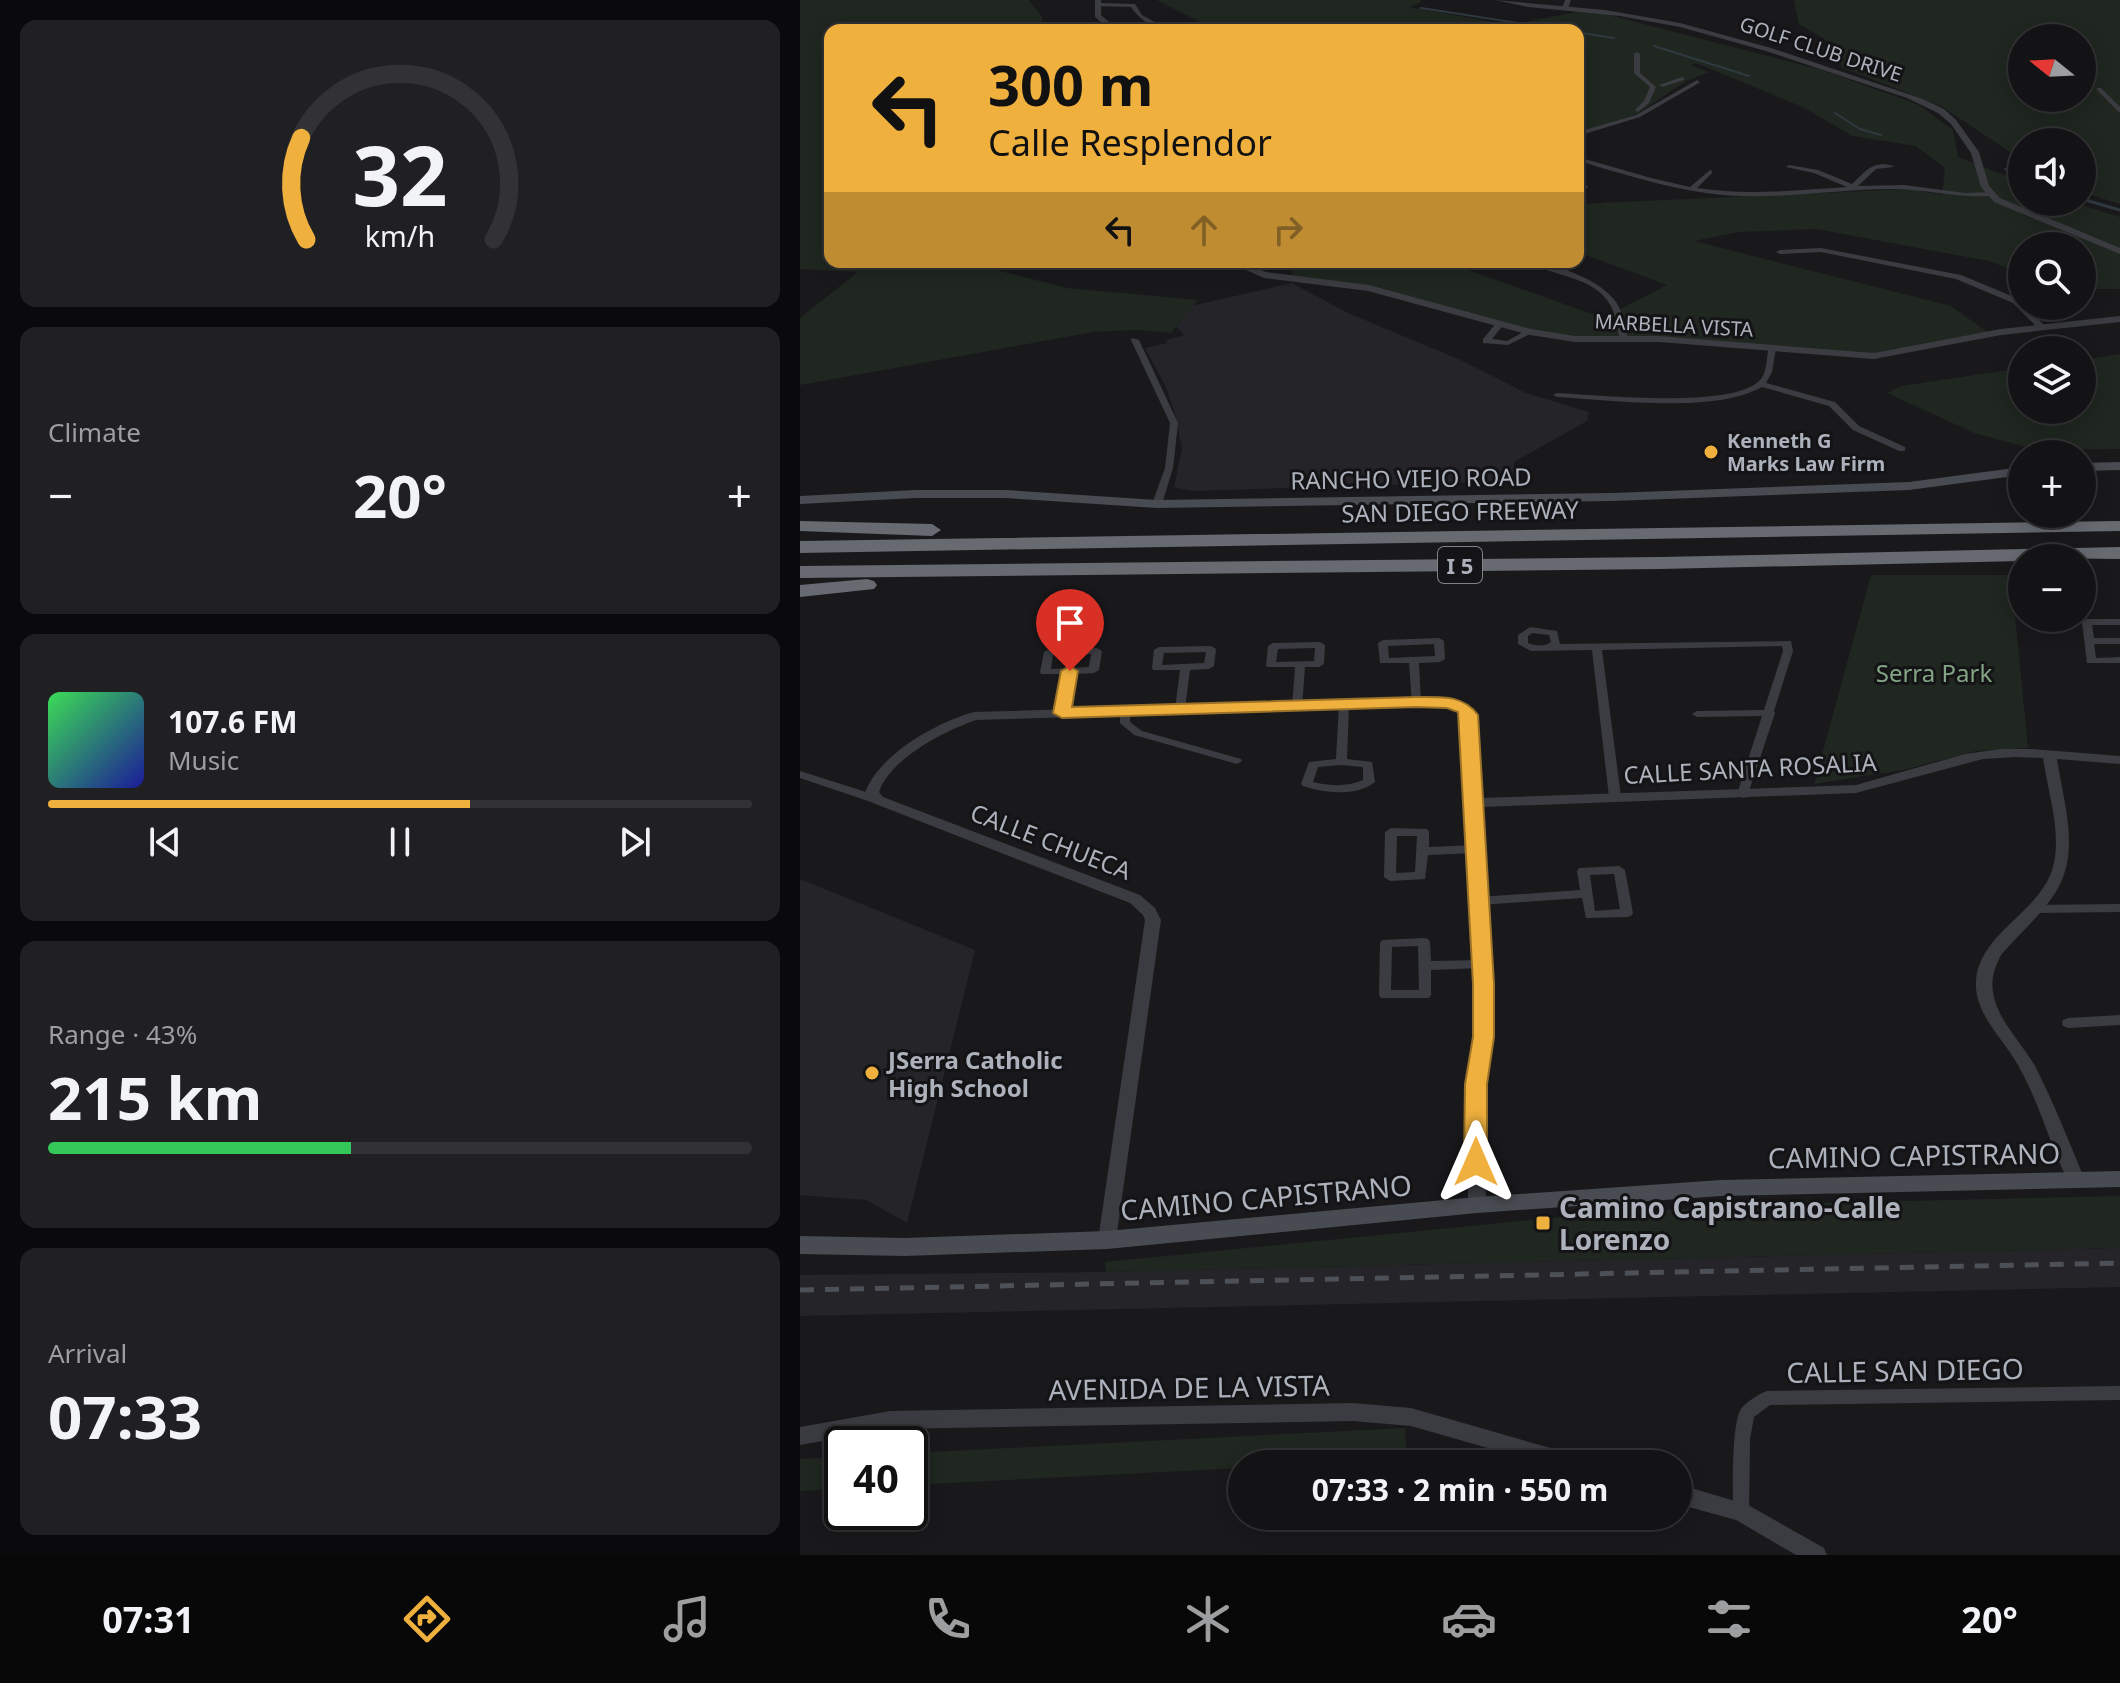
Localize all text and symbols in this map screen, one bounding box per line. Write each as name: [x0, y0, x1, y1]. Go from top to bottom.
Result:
street label: GOLF CLUB DRIVE: [1737, 10, 1905, 88]
north arrow: [2008, 24, 2096, 112]
map controls: [2008, 24, 2096, 632]
text: 300 m: [988, 46, 1153, 122]
icon: left: [856, 56, 960, 160]
text: 32: [352, 116, 448, 229]
text: Calle Resplendor: [988, 118, 1272, 167]
button: sound: [2008, 128, 2096, 216]
icon: left: [1098, 208, 1142, 252]
icon: ahead: [1182, 208, 1226, 252]
icon: right: [1266, 208, 1310, 252]
text: km/h: [365, 216, 435, 255]
button: search: [2008, 232, 2096, 320]
street label: MARBELLA VISTA: [1594, 307, 1754, 343]
button: layers: [2008, 336, 2096, 424]
text: Climate: [48, 414, 141, 450]
place label: Kenneth G Marks Law Firm: [1727, 427, 1885, 477]
button: +: [2008, 440, 2096, 528]
marker: Kenneth G Marks Law Firm: [1702, 443, 1720, 461]
text: 20°: [353, 454, 447, 536]
street label: RANCHO VIEJO ROAD: [1290, 459, 1532, 497]
text: −: [48, 465, 73, 525]
text: +: [727, 465, 752, 525]
street label: SAN DIEGO FREEWAY: [1341, 492, 1579, 530]
button: −: [2008, 544, 2096, 632]
road number: I 5: [1438, 547, 1482, 583]
pin: [1036, 589, 1104, 671]
icon: arrive: [1048, 601, 1092, 645]
park label: Serra Park: [1876, 656, 1992, 689]
text: 107.6 FM: [168, 701, 298, 742]
text: Music: [168, 742, 239, 778]
street label: CALLE SANTA ROSALIA: [1623, 745, 1878, 791]
street label: CALLE CHUECA: [966, 795, 1137, 887]
icon: previous: [143, 820, 187, 864]
icon: pause: [378, 820, 422, 864]
icon: next: [613, 820, 657, 864]
text: Range · 43%: [48, 1016, 197, 1052]
place label: JSerra Catholic High School: [886, 1043, 1063, 1104]
text: 215 km: [48, 1056, 262, 1138]
marker: JSerra Catholic High School: [863, 1064, 881, 1082]
position arrow: [1434, 1120, 1518, 1204]
street label: CAMINO CAPISTRANO: [1768, 1133, 2060, 1177]
street label: CAMINO CAPISTRANO: [1119, 1165, 1413, 1229]
place label: Camino Capistrano-Calle Lorenzo: [1559, 1188, 1901, 1258]
marker: Camino Capistrano-Calle Lorenzo: [1534, 1214, 1552, 1232]
text: Arrival: [48, 1335, 127, 1371]
street label: CALLE SAN DIEGO: [1786, 1349, 2024, 1391]
street label: AVENIDA DE LA VISTA: [1048, 1366, 1330, 1408]
text: 07:33: [48, 1375, 202, 1457]
speed limit sign: 40: [824, 1426, 928, 1530]
text: 07:33 · 2 min · 550 m: [1312, 1469, 1608, 1510]
icon: directions: [399, 1591, 455, 1647]
icon: music: [659, 1591, 715, 1647]
icon: phone: [920, 1591, 976, 1647]
icon: climate: [1180, 1591, 1236, 1647]
icon: car: [1441, 1591, 1497, 1647]
icon: filters: [1701, 1591, 1757, 1647]
text: 07:31: [102, 1595, 195, 1644]
text: 20°: [1961, 1595, 2018, 1644]

